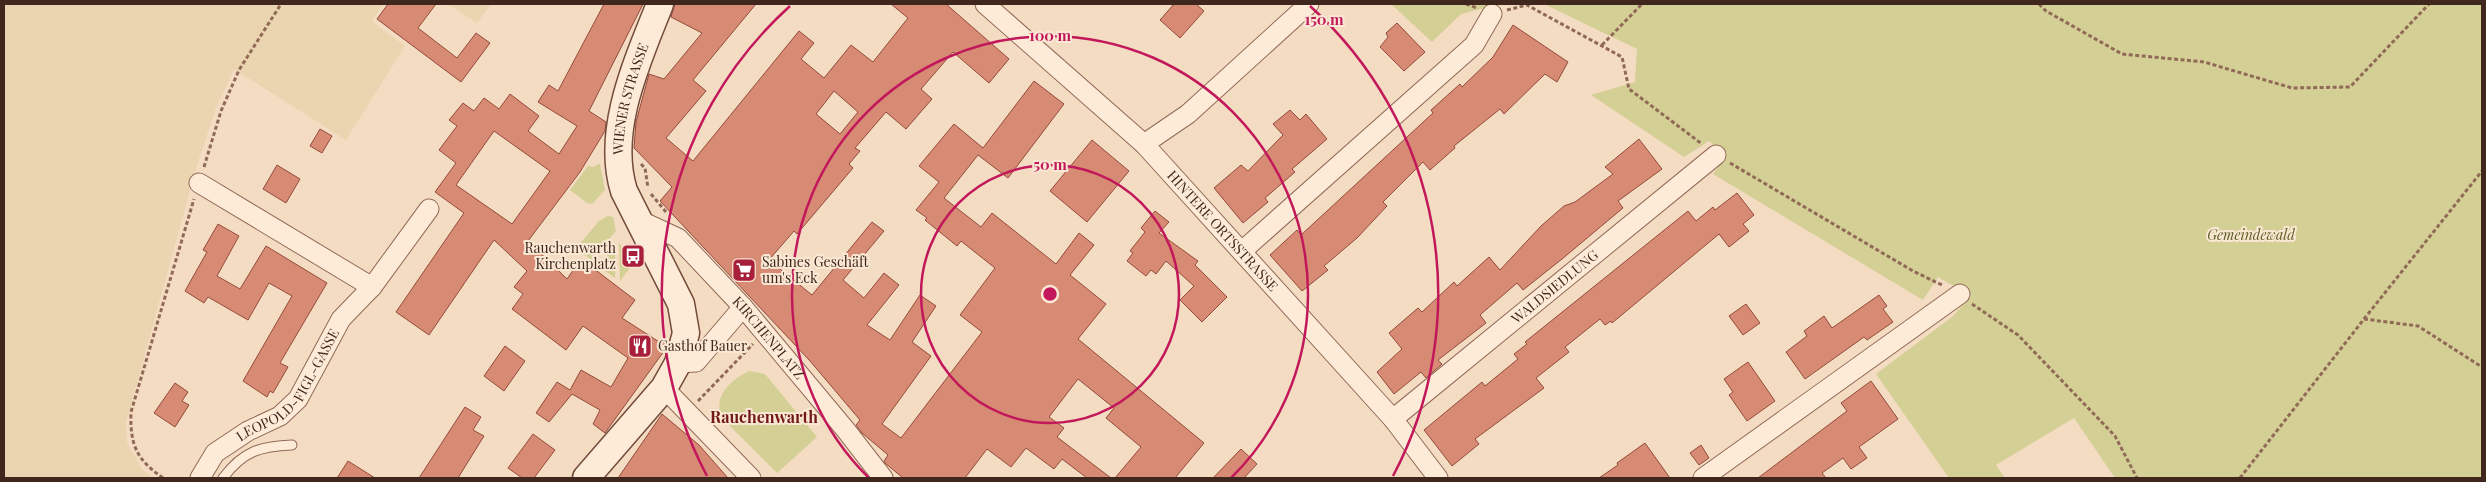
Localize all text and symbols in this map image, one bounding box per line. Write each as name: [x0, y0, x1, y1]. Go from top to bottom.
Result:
text: 150 m: [1304, 9, 1344, 29]
text: 100 m: [1029, 25, 1072, 45]
street label: WIENER STRASSE: [608, 40, 653, 156]
text: 50 m: [1033, 154, 1067, 174]
street label: HINTERE ORTSSTRASSE: [1163, 166, 1283, 295]
park label: Gemeindewald: [2207, 225, 2295, 244]
place label: Rauchenwarth Kirchenplatz: [524, 238, 617, 273]
bus stop icon: Rauchenwarth Kirchenplatz: [620, 243, 646, 269]
street label: WALDSIEDLUNG: [1506, 245, 1602, 328]
place label: Sabines Geschäft um's Eck: [762, 252, 870, 287]
supermarket icon: Sabines Geschäft um's Eck: [731, 257, 757, 283]
centre of rings: [1041, 285, 1059, 303]
street label: KIRCHENPLATZ: [728, 292, 809, 383]
street label: LEOPOLD-FIGL-GASSE: [232, 325, 343, 445]
restaurant icon: Gasthof Bauer: [627, 333, 653, 359]
place label: Gasthof Bauer: [658, 336, 748, 355]
district label: Rauchenwarth: [710, 406, 818, 427]

